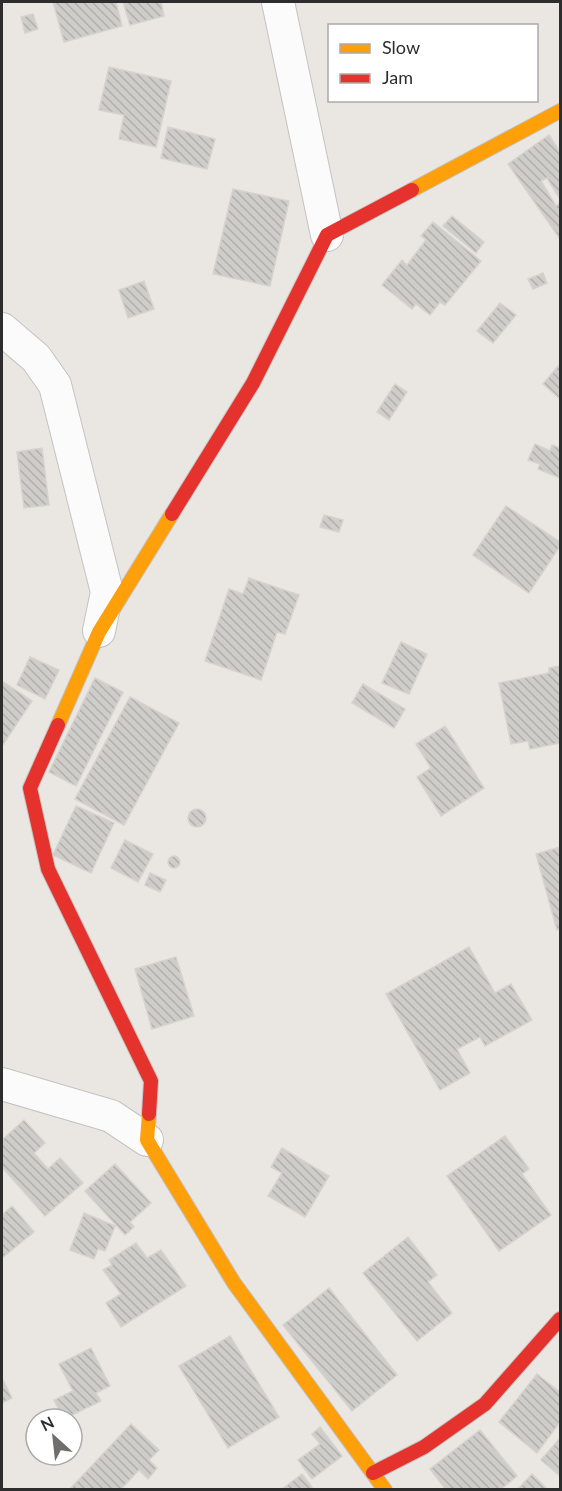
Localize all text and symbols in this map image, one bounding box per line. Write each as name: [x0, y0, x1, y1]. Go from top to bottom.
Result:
legend: [328, 24, 538, 102]
text: Slow: [382, 36, 420, 58]
text: Jam: [382, 66, 413, 88]
north arrow: [24, 1407, 84, 1467]
text: N: [37, 1412, 57, 1434]

